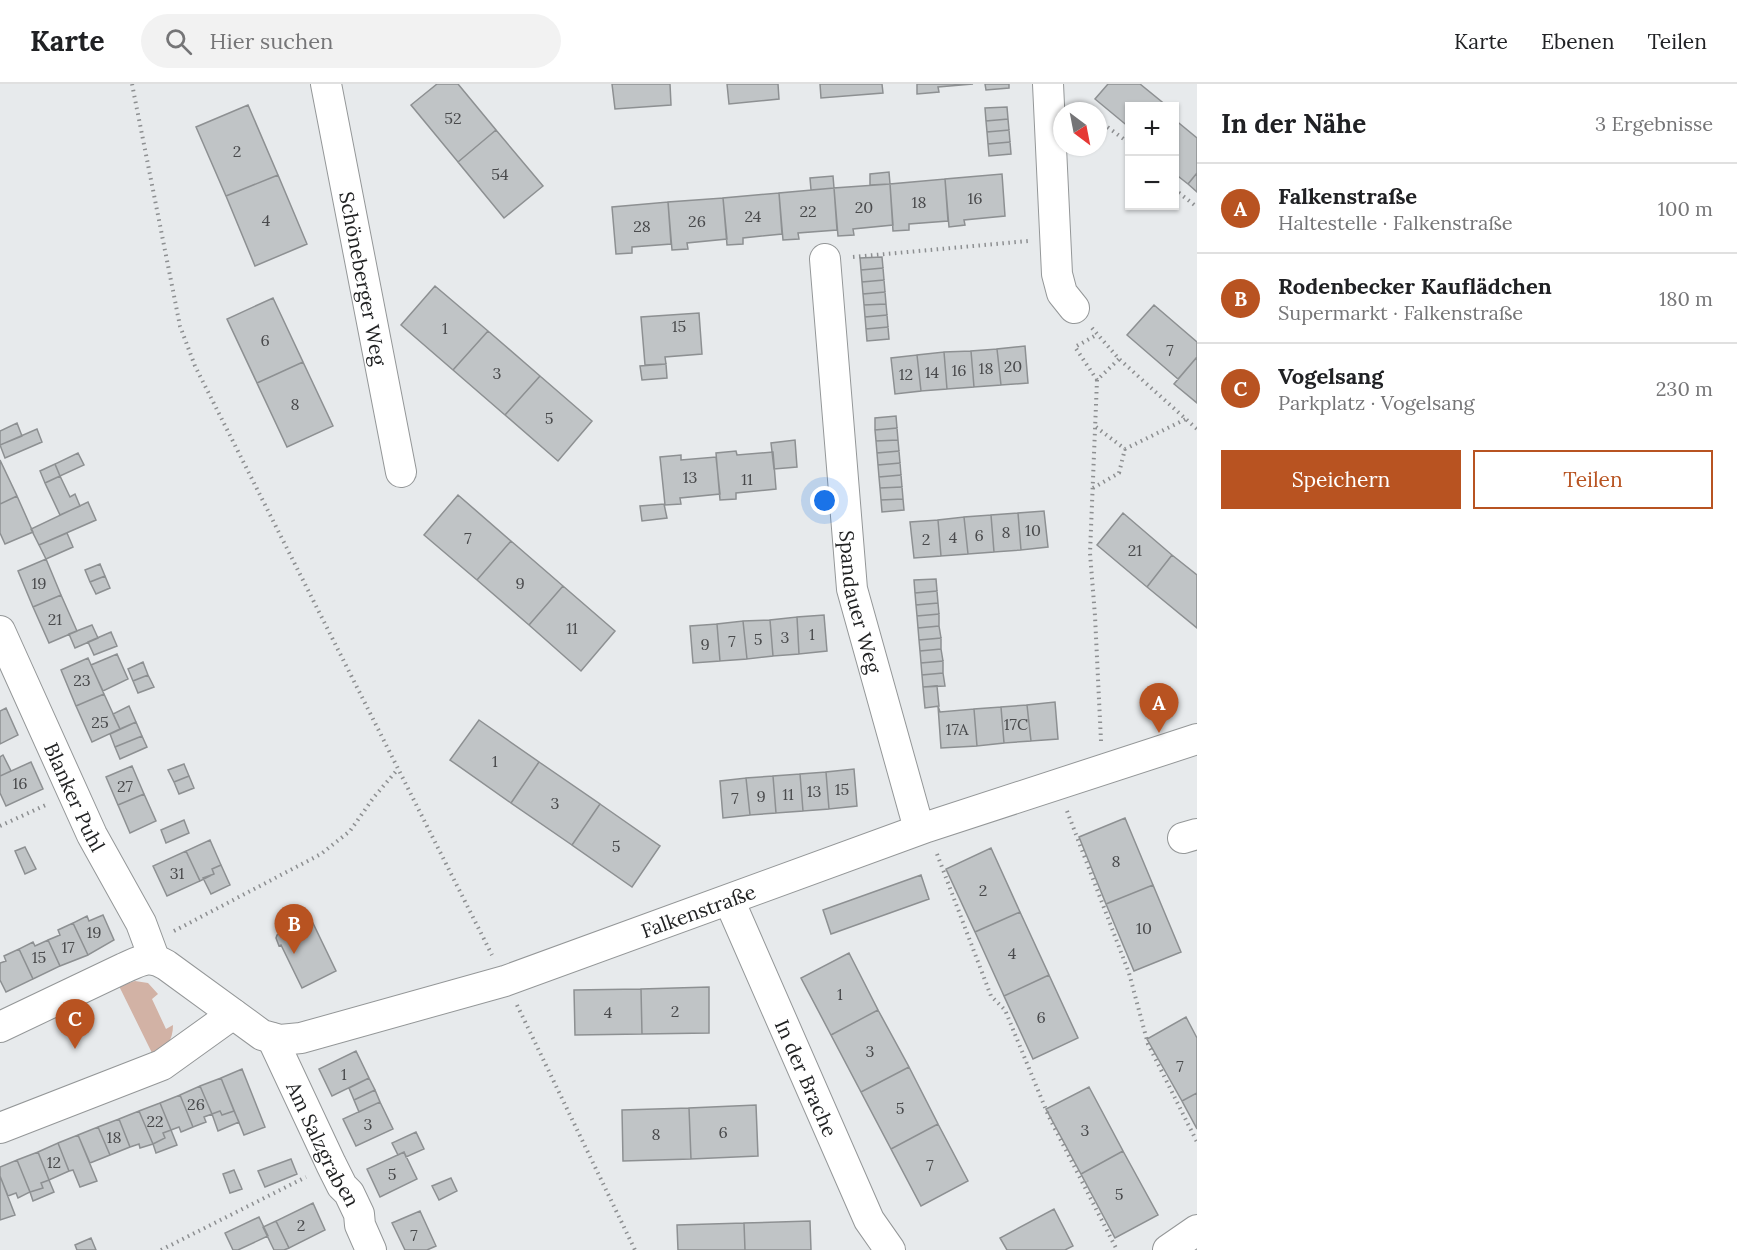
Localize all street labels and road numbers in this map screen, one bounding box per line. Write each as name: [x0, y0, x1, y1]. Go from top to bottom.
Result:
street label: Schöneberger Weg: [335, 189, 393, 368]
street label: Spandauer Weg: [835, 529, 888, 677]
street label: Blanker Puhl: [39, 738, 111, 856]
street label: Falkenstraße: [638, 878, 759, 943]
street label: In der Brache: [770, 1015, 843, 1140]
street label: Am Salzgraben: [281, 1076, 366, 1210]

